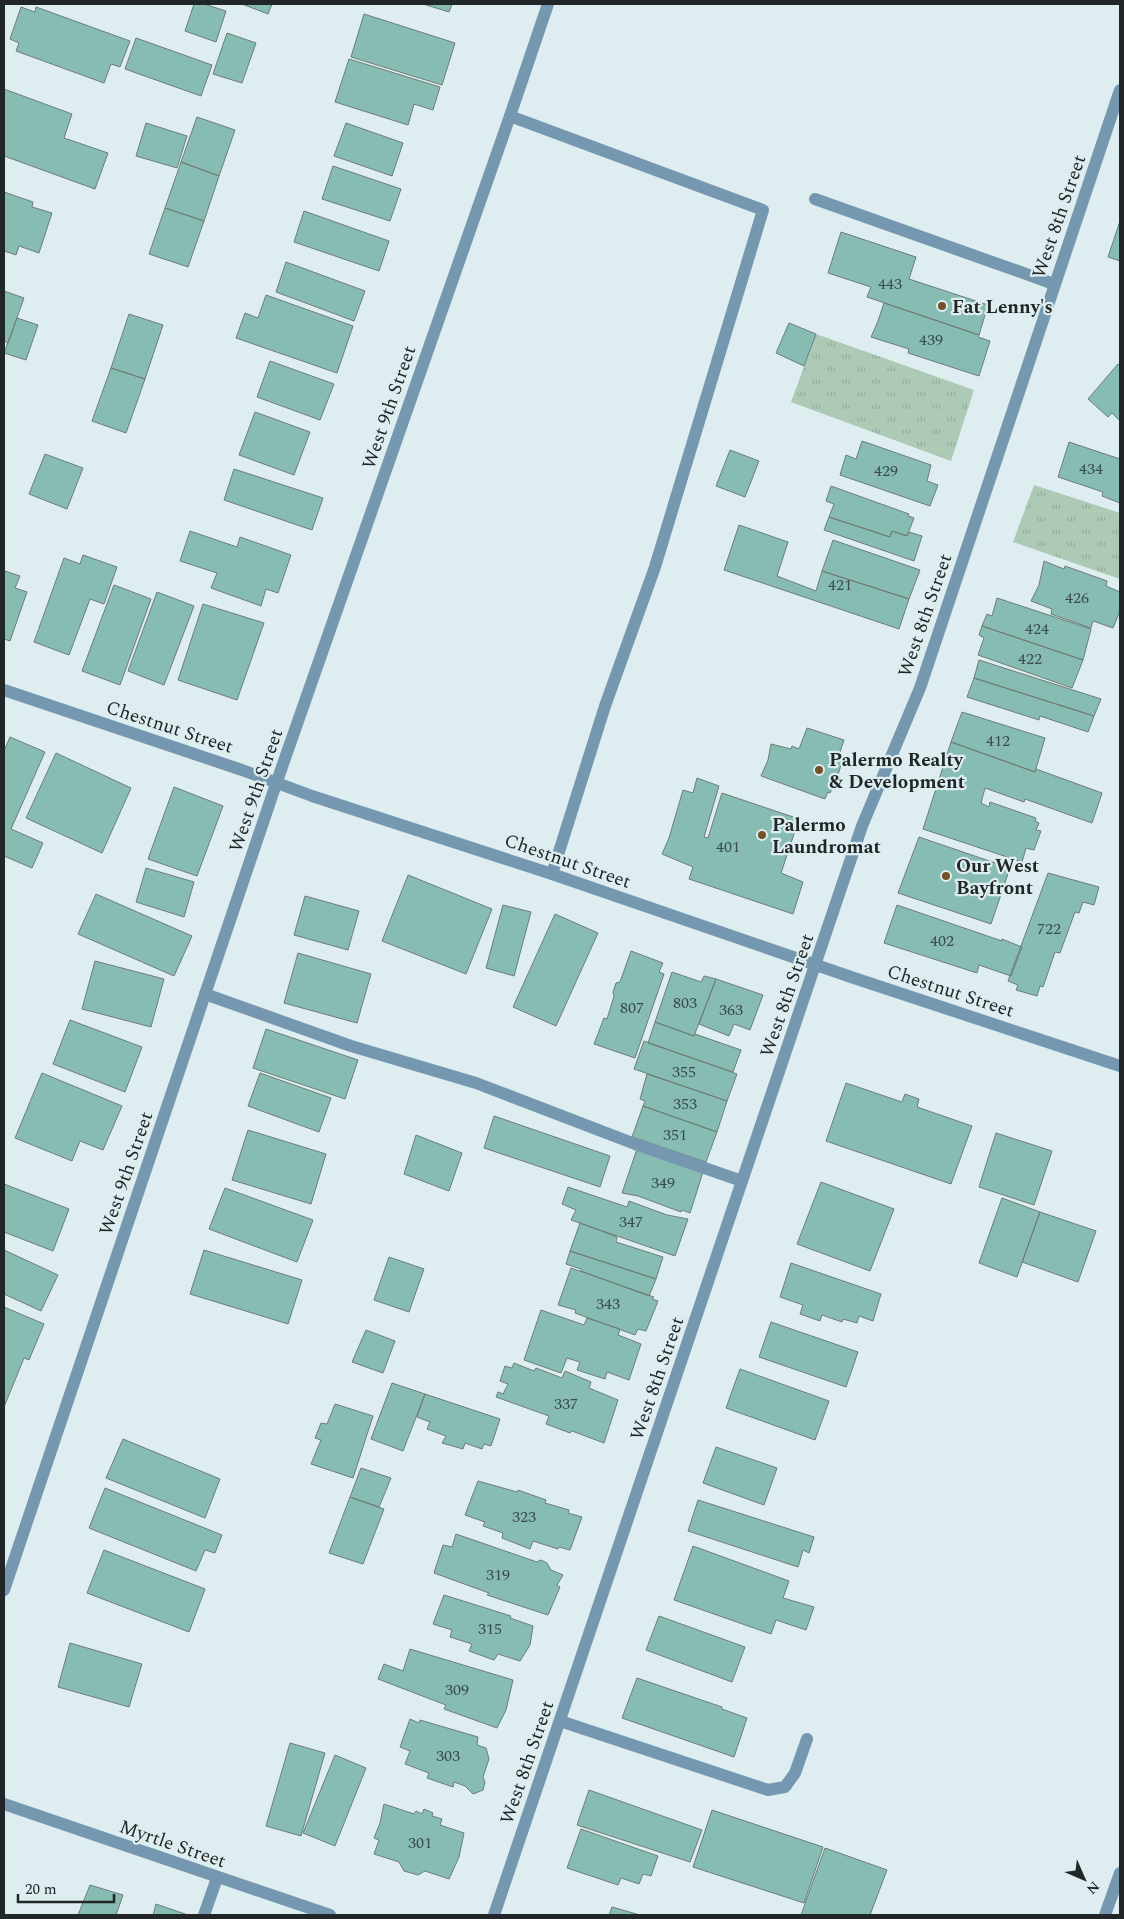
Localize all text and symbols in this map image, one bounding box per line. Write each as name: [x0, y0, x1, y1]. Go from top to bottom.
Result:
street label: West 8th Street: [1025, 151, 1094, 282]
house number: 443: [878, 272, 902, 296]
place label: Fat Lenny's: [952, 293, 1053, 322]
marker: Fat Lenny's: [936, 300, 948, 312]
house number: 439: [919, 328, 943, 352]
street label: West 9th Street: [355, 342, 424, 473]
house number: 434: [1079, 457, 1103, 481]
house number: 429: [874, 459, 898, 483]
street label: West 8th Street: [891, 550, 960, 681]
house number: 421: [828, 573, 852, 597]
house number: 426: [1065, 586, 1089, 610]
house number: 424: [1025, 617, 1049, 641]
house number: 422: [1018, 647, 1042, 671]
street label: Chestnut Street: [102, 693, 237, 762]
street label: West 9th Street: [222, 725, 291, 856]
house number: 412: [986, 729, 1010, 753]
place label: Palermo Realty & Development: [829, 746, 965, 797]
marker: Palermo Realty & Development: [813, 764, 825, 776]
place label: Palermo Laundromat: [772, 811, 881, 862]
street label: Chestnut Street: [500, 826, 635, 897]
marker: Palermo Laundromat: [756, 829, 768, 841]
house number: 401: [716, 835, 740, 859]
place label: Our West Bayfront: [956, 852, 1039, 903]
marker: Our West Bayfront: [940, 870, 952, 882]
house number: 722: [1037, 917, 1061, 941]
house number: 402: [930, 929, 954, 953]
street label: West 8th Street: [753, 930, 822, 1061]
street label: Chestnut Street: [883, 957, 1018, 1026]
house number: 803: [673, 991, 697, 1015]
house number: 807: [620, 996, 644, 1020]
house number: 363: [719, 998, 743, 1022]
house number: 355: [672, 1060, 696, 1084]
house number: 353: [673, 1092, 697, 1116]
street label: West 9th Street: [92, 1108, 161, 1239]
house number: 351: [663, 1123, 687, 1147]
house number: 349: [651, 1171, 675, 1195]
house number: 347: [619, 1210, 643, 1234]
house number: 343: [596, 1292, 620, 1316]
street label: West 8th Street: [623, 1313, 692, 1444]
house number: 337: [554, 1392, 578, 1416]
house number: 323: [512, 1505, 536, 1529]
house number: 319: [486, 1563, 510, 1587]
house number: 315: [478, 1617, 502, 1641]
house number: 309: [445, 1678, 469, 1702]
street label: West 8th Street: [493, 1697, 562, 1828]
house number: 303: [436, 1744, 460, 1768]
street label: Myrtle Street: [115, 1813, 230, 1876]
house number: 301: [408, 1831, 432, 1855]
north arrow: [1059, 1854, 1109, 1904]
scale bar: [18, 1872, 114, 1904]
text: N: [1081, 1876, 1104, 1899]
text: 20 m: [25, 1878, 57, 1901]

